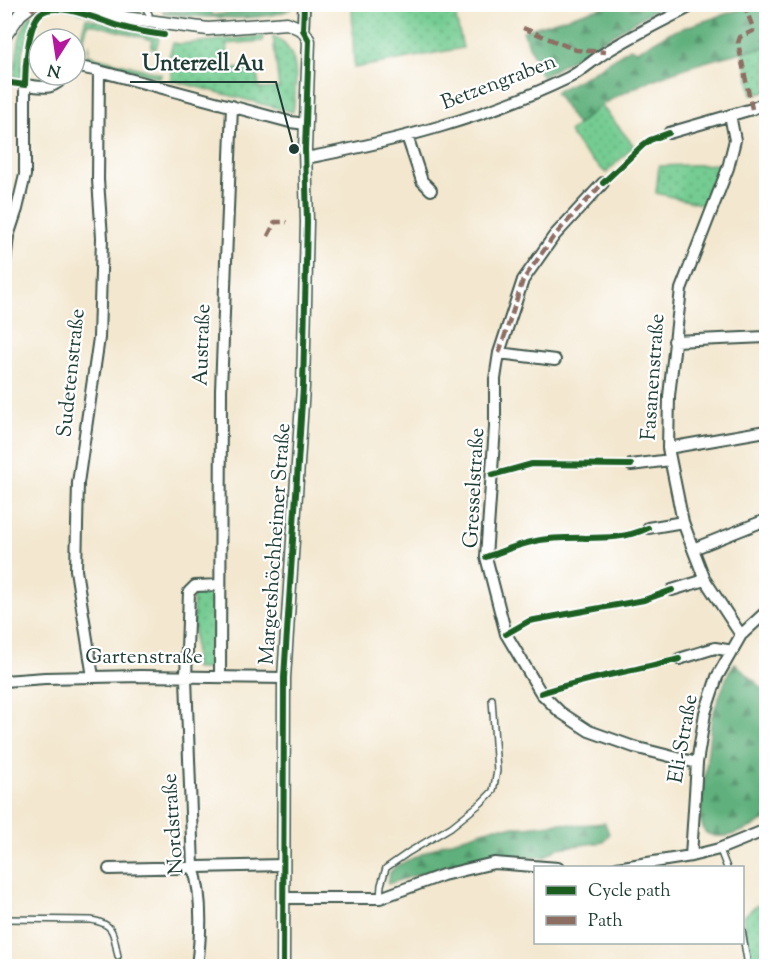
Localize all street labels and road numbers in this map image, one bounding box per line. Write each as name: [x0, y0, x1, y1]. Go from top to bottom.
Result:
street label: Betzengraben: [437, 47, 561, 119]
street label: Austraße: [187, 303, 219, 387]
street label: Sudetenstraße: [50, 307, 94, 439]
street label: Fasanenstraße: [635, 313, 673, 441]
street label: Margetshöchheimer Straße: [253, 422, 299, 666]
street label: Gresselstraße: [457, 427, 493, 549]
street label: Gartenstraße: [85, 643, 203, 673]
street label: Eli-Straße: [661, 692, 707, 786]
street label: Nordstraße: [155, 772, 193, 876]

